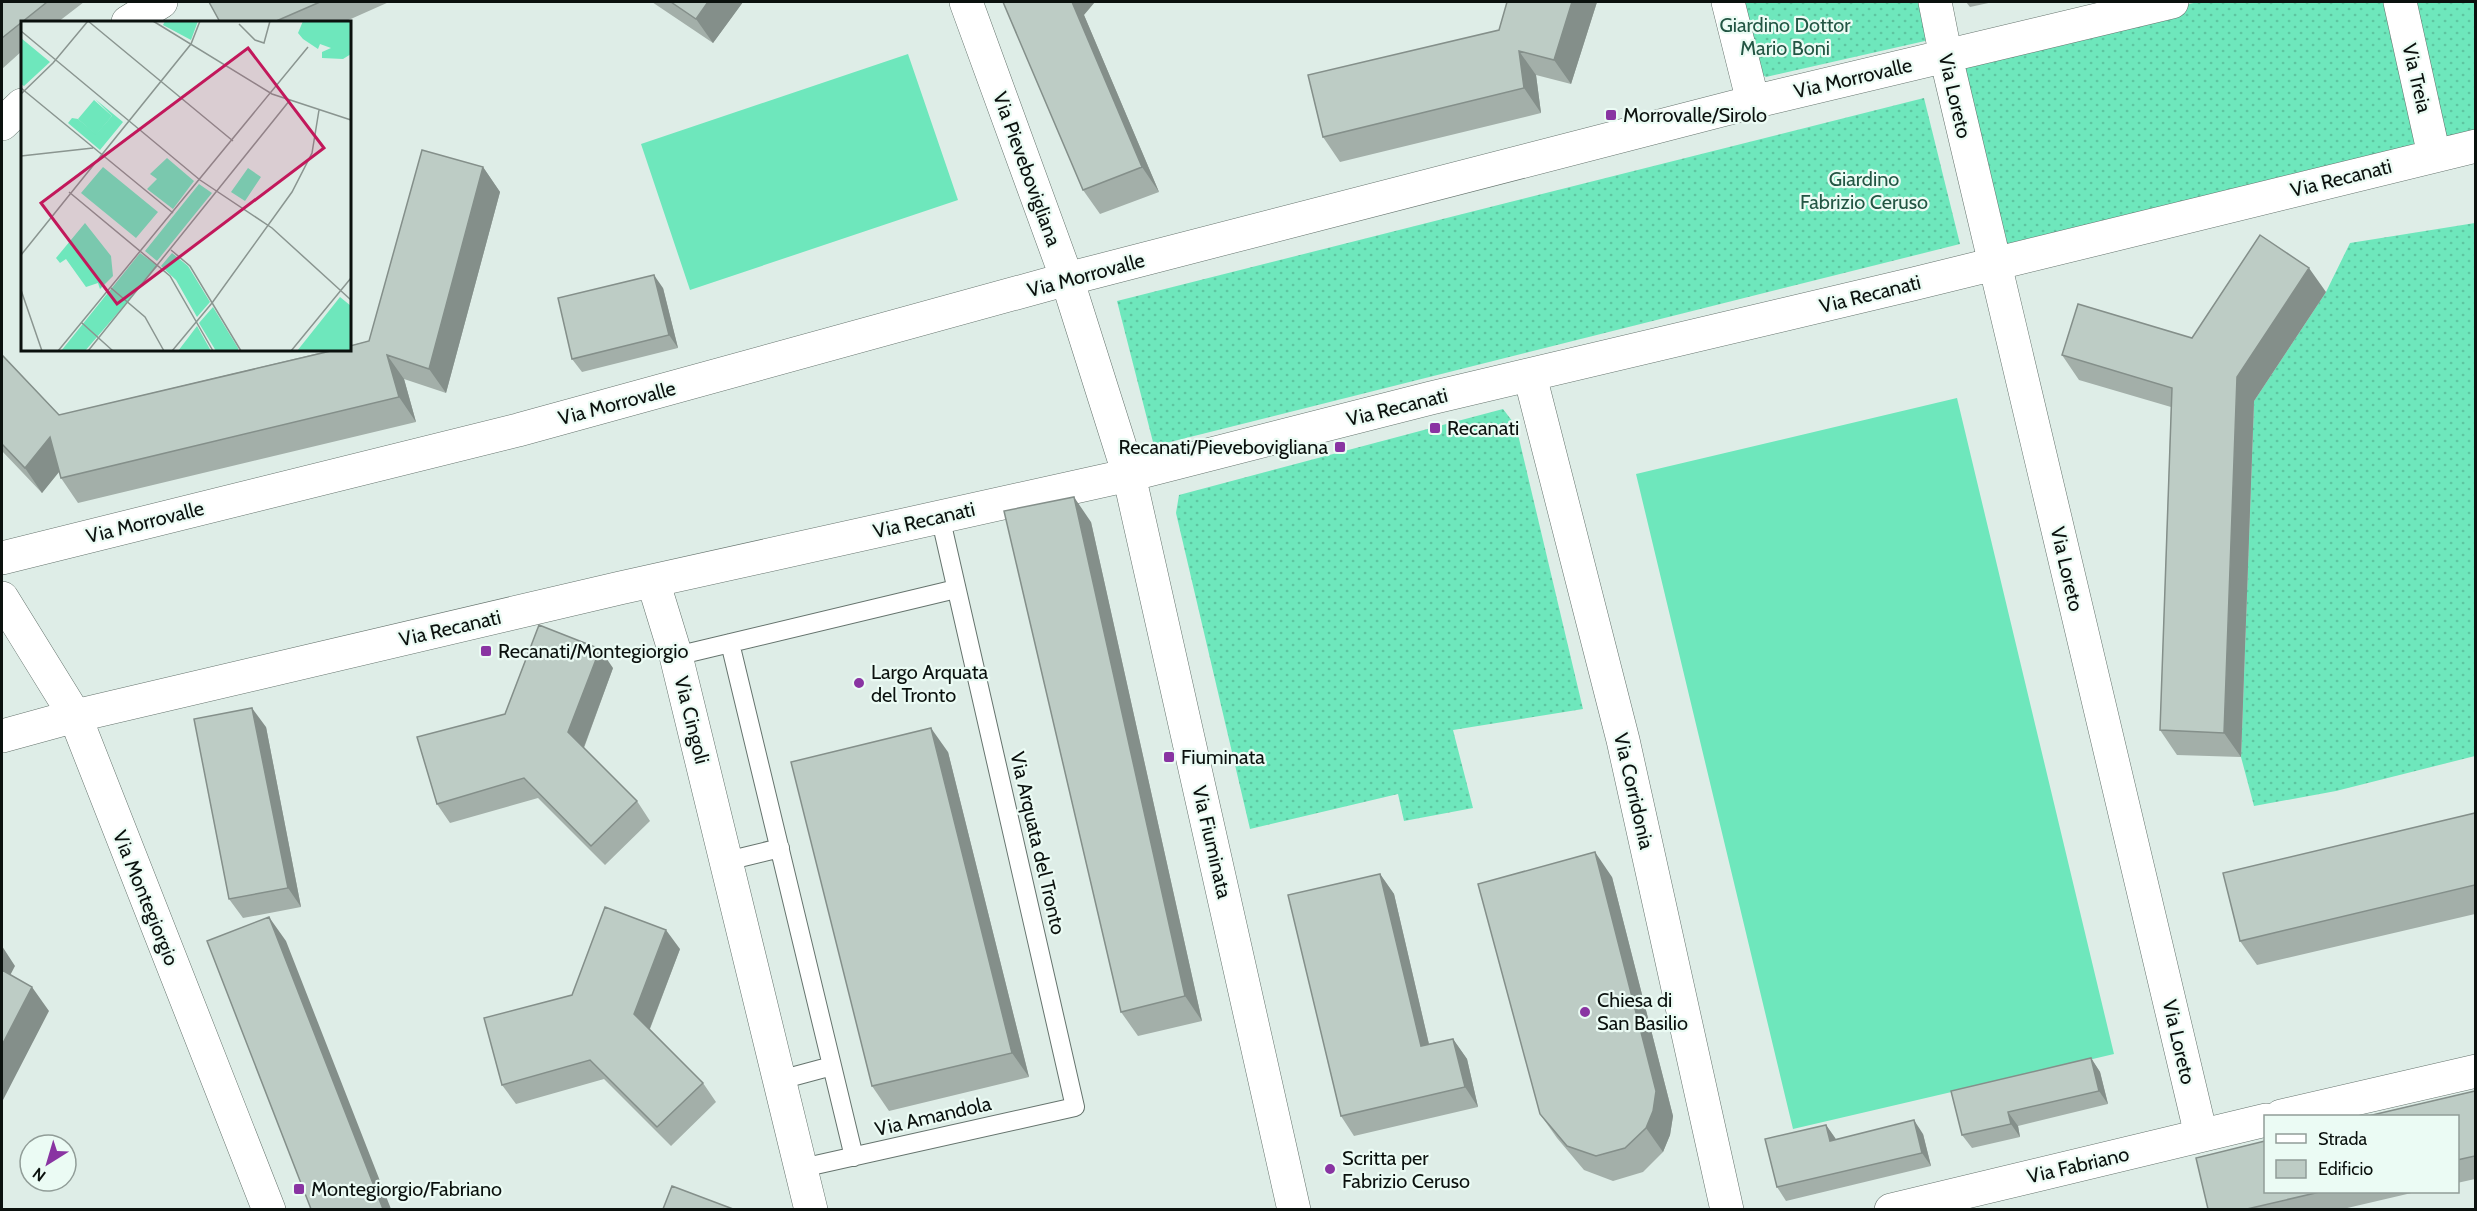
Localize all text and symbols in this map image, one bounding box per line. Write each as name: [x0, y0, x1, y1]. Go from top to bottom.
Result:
park label: Giardino Dottor Mario Boni: [1719, 13, 1851, 60]
inset map: [21, 21, 351, 351]
street label: Via Treia: [2397, 41, 2437, 115]
street label: Via Loreto: [1934, 51, 1976, 141]
street label: Via Morrovalle: [1792, 53, 1914, 103]
street label: Via Pievebovigliana: [988, 89, 1066, 250]
place label: Morrovalle/Sirolo: [1623, 103, 1767, 127]
marker: Morrovalle/Sirolo: [1604, 108, 1618, 122]
street label: Via Recanati: [2288, 154, 2394, 202]
park label: Giardino Fabrizio Ceruso: [1800, 167, 1928, 214]
street label: Via Morrovalle: [1025, 248, 1147, 302]
street label: Via Recanati: [1817, 270, 1923, 318]
street label: Via Morrovalle: [556, 376, 678, 430]
street label: Via Recanati: [1344, 383, 1450, 431]
place label: Recanati: [1447, 416, 1519, 440]
marker: Recanati: [1428, 421, 1442, 435]
place label: Recanati/Pievebovigliana: [1118, 435, 1328, 459]
marker: Recanati/Pievebovigliana: [1333, 440, 1347, 454]
street label: Via Morrovalle: [84, 496, 206, 548]
street label: Via Recanati: [871, 497, 977, 543]
street label: Via Loreto: [2046, 524, 2088, 614]
street label: Via Recanati: [397, 605, 503, 651]
place label: Recanati/Montegiorgio: [498, 639, 689, 663]
marker: Recanati/Montegiorgio: [479, 644, 493, 658]
place label: Largo Arquata del Tronto: [871, 660, 988, 707]
street label: Via Cingoli: [670, 674, 714, 766]
marker: Largo Arquata del Tronto: [852, 676, 866, 690]
street label: Via Corridonia: [1609, 731, 1659, 852]
place label: Fiuminata: [1181, 745, 1265, 769]
street label: Via Arquata del Tronto: [1005, 749, 1071, 937]
marker: Fiuminata: [1162, 750, 1176, 764]
street label: Via Fiuminata: [1187, 783, 1237, 901]
street label: Via Montegiorgio: [108, 827, 184, 969]
place label: Chiesa di San Basilio: [1597, 988, 1688, 1035]
street label: Via Loreto: [2158, 997, 2200, 1087]
marker: Chiesa di San Basilio: [1578, 1005, 1592, 1019]
street label: Via Amandola: [873, 1091, 994, 1141]
legend: [2264, 1115, 2459, 1193]
text: Strada: [2318, 1128, 2368, 1150]
north arrow: [18, 1133, 78, 1193]
street label: Via Fabriano: [2025, 1142, 2131, 1188]
place label: Scritta per Fabrizio Ceruso: [1342, 1146, 1470, 1193]
text: Edificio: [2318, 1158, 2373, 1180]
marker: Scritta per Fabrizio Ceruso: [1323, 1162, 1337, 1176]
text: N: [29, 1164, 50, 1186]
place label: Montegiorgio/Fabriano: [311, 1177, 502, 1201]
marker: Montegiorgio/Fabriano: [292, 1182, 306, 1196]

